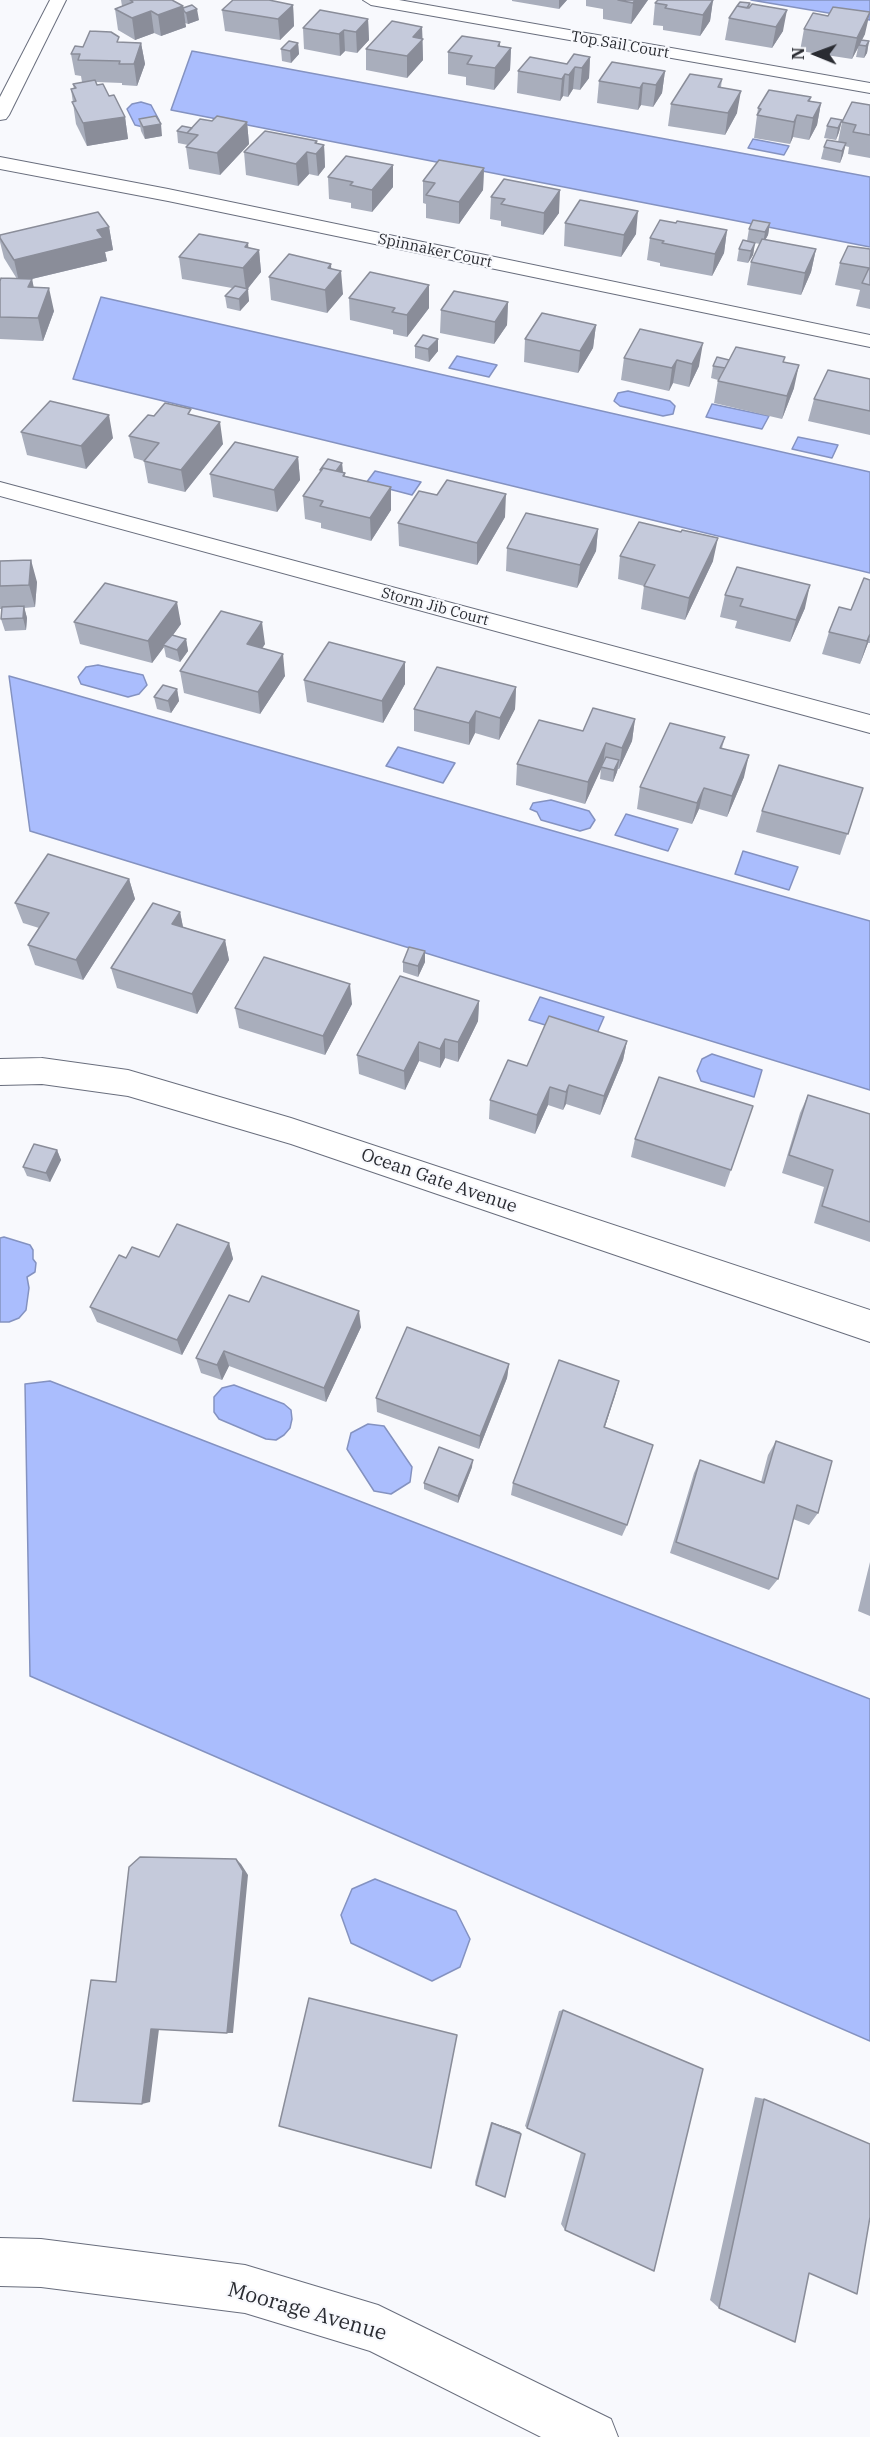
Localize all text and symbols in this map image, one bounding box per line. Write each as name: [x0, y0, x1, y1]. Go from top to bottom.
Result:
north arrow: [786, 24, 846, 84]
street label: Top Sail Court: [570, 28, 670, 62]
text: N: [788, 47, 808, 60]
street label: Spinnaker Court: [376, 230, 494, 272]
street label: Storm Jib Court: [379, 584, 491, 630]
street label: Ocean Gate Avenue: [358, 1144, 520, 1218]
street label: Moorage Avenue: [225, 2277, 389, 2347]

